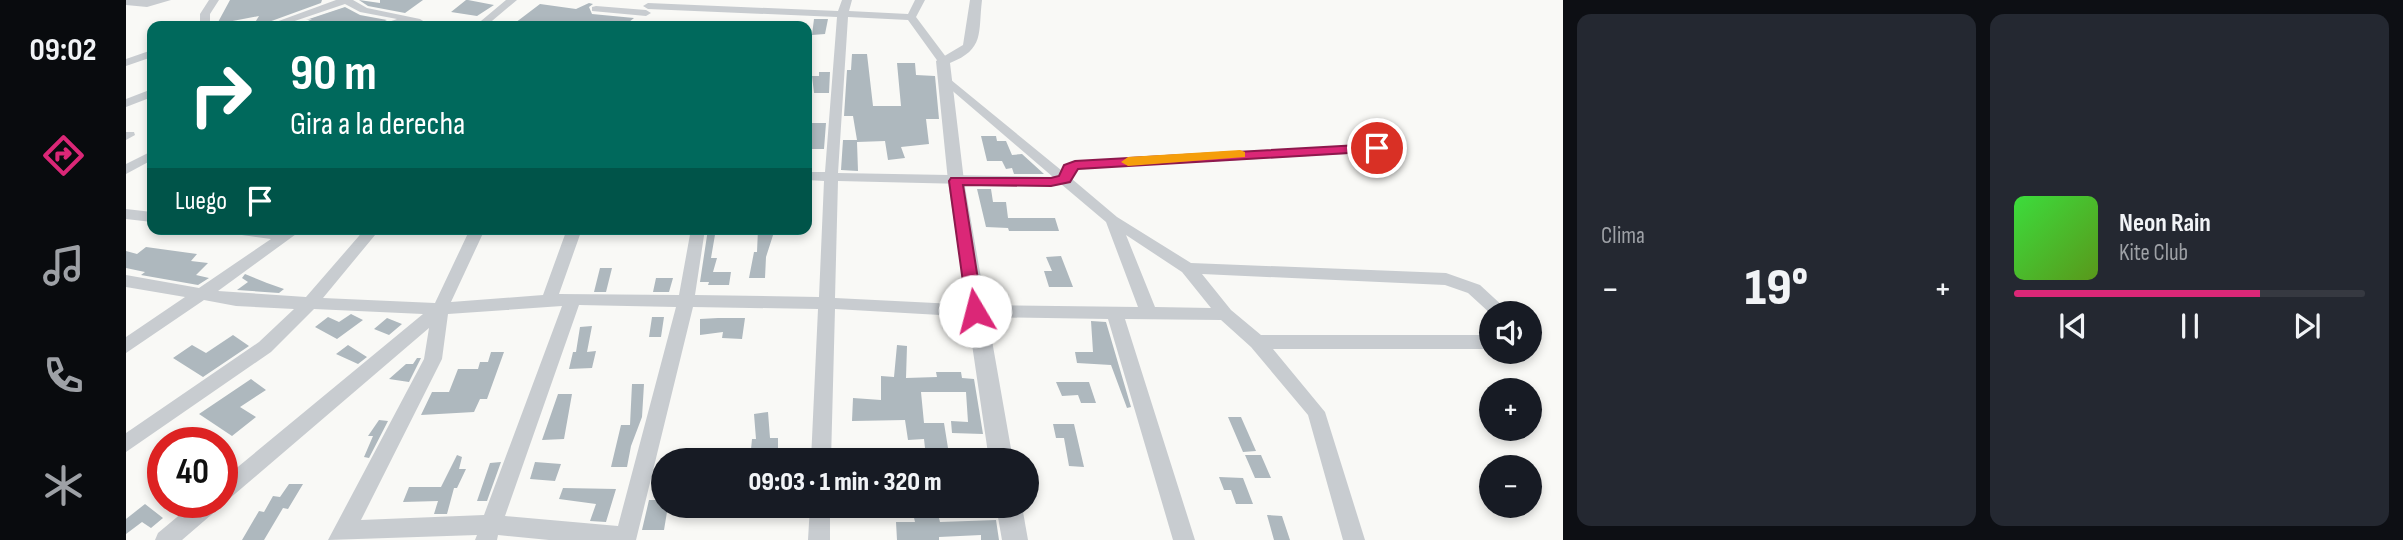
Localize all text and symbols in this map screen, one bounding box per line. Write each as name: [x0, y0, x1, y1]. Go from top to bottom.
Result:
text: 09:02: [30, 31, 96, 70]
text: 90 m: [290, 45, 377, 104]
icon: right: [175, 49, 266, 140]
text: Gira a la derecha: [290, 105, 465, 144]
pin: [1347, 118, 1407, 178]
icon: arrive: [1358, 129, 1396, 167]
icon: directions: [39, 131, 88, 180]
icon: arrive: [241, 182, 279, 220]
text: Luego: [175, 186, 227, 217]
text: Neon Rain: [2119, 208, 2211, 239]
text: Clima: [1601, 222, 1645, 250]
text: Kite Club: [2119, 239, 2188, 267]
icon: music: [39, 241, 88, 290]
text: 19°: [1745, 257, 1808, 320]
text: −: [1601, 267, 1620, 312]
text: +: [1933, 267, 1952, 312]
position arrow: [938, 274, 1012, 348]
map controls: [1479, 301, 1542, 518]
button: sound: [1479, 301, 1542, 364]
icon: previous: [2054, 307, 2092, 345]
icon: pause: [2171, 307, 2209, 345]
icon: next: [2288, 307, 2326, 345]
icon: phone: [39, 351, 88, 400]
button: +: [1479, 378, 1542, 441]
speed limit sign: 40: [147, 427, 238, 518]
button: −: [1479, 455, 1542, 518]
icon: climate: [39, 461, 88, 510]
text: 09:03 · 1 min · 320 m: [748, 467, 942, 498]

